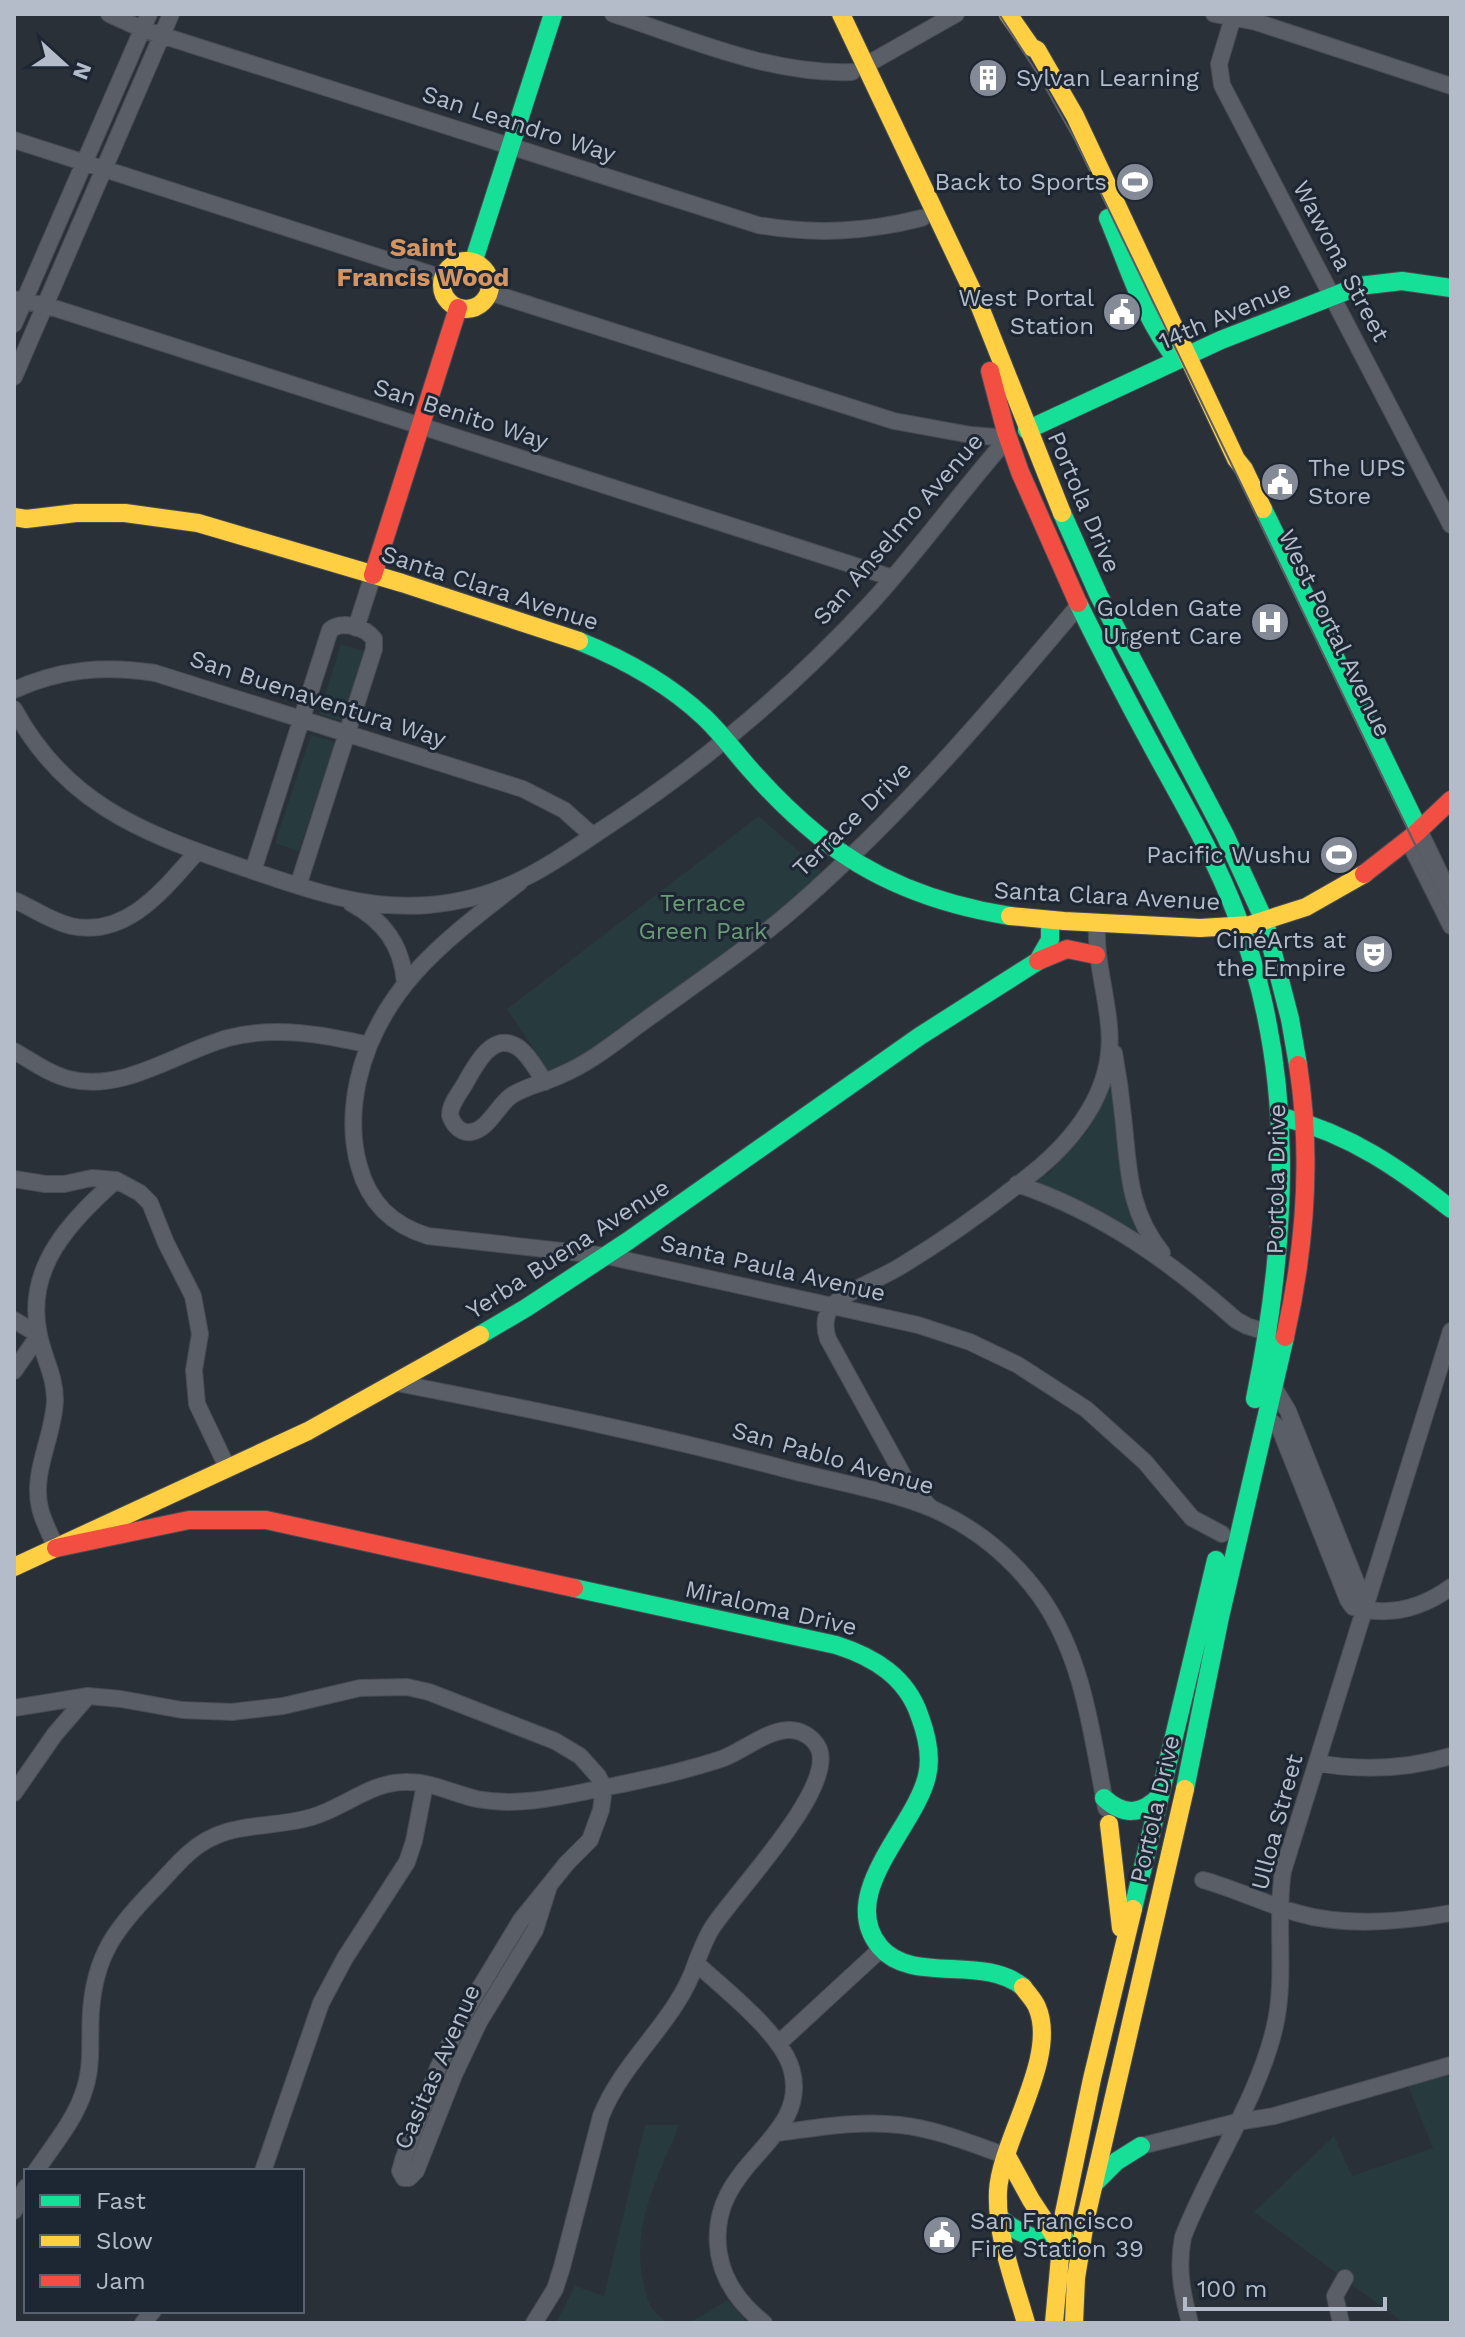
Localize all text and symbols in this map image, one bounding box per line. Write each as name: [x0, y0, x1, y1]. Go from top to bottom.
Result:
north arrow: [24, 24, 104, 104]
building icon: Sylvan Learning: [967, 57, 1009, 99]
text: N: [68, 59, 97, 83]
place label: Sylvan Learning: [1016, 64, 1199, 92]
street label: San Leandro Way: [419, 79, 620, 169]
sports icon: Back to Sports: [1114, 161, 1156, 203]
place label: Back to Sports: [934, 168, 1107, 196]
street label: Wawona Street: [1287, 176, 1395, 346]
district label: Saint Francis Wood: [337, 232, 509, 292]
street label: 14th Avenue: [1155, 275, 1295, 355]
place label: West Portal Station: [958, 284, 1095, 340]
public building icon: West Portal Station: [1101, 291, 1143, 333]
street label: San Benito Way: [370, 373, 552, 456]
street label: San Anselmo Avenue: [807, 427, 989, 631]
street label: Portola Drive: [1042, 427, 1126, 577]
place label: The UPS Store: [1308, 454, 1406, 510]
public building icon: The UPS Store: [1259, 461, 1301, 503]
street label: West Portal Avenue: [1273, 525, 1397, 741]
street label: Santa Clara Avenue: [378, 540, 602, 636]
place label: Golden Gate Urgent Care: [1097, 594, 1242, 650]
hospital icon: Golden Gate Urgent Care: [1249, 601, 1291, 643]
street label: San Buenaventura Way: [186, 644, 450, 754]
street label: Terrace Drive: [787, 756, 917, 882]
sports icon: Pacific Wushu: [1318, 834, 1360, 876]
place label: Pacific Wushu: [1146, 841, 1311, 869]
street label: Santa Clara Avenue: [993, 876, 1221, 916]
park label: Terrace Green Park: [638, 889, 768, 945]
place label: CinéArts at the Empire: [1216, 926, 1346, 982]
theatre icon: CinéArts at the Empire: [1353, 933, 1395, 975]
street label: Portola Drive: [1261, 1103, 1291, 1255]
street label: Yerba Buena Avenue: [461, 1173, 675, 1325]
street label: Santa Paula Avenue: [658, 1228, 888, 1308]
street label: San Pablo Avenue: [729, 1416, 937, 1500]
street label: Miraloma Drive: [682, 1575, 860, 1641]
street label: Portola Drive: [1124, 1732, 1186, 1886]
street label: Ulloa Street: [1245, 1751, 1309, 1893]
street label: Casitas Avenue: [388, 1980, 486, 2154]
legend: [24, 2169, 304, 2313]
text: Fast: [96, 2187, 146, 2215]
place label: San Francisco Fire Station 39: [970, 2207, 1144, 2263]
public building icon: San Francisco Fire Station 39: [921, 2214, 963, 2256]
text: Slow: [96, 2227, 153, 2255]
scale bar: [1185, 2261, 1385, 2311]
text: Jam: [96, 2267, 146, 2295]
text: 100 m: [1197, 2275, 1267, 2303]

